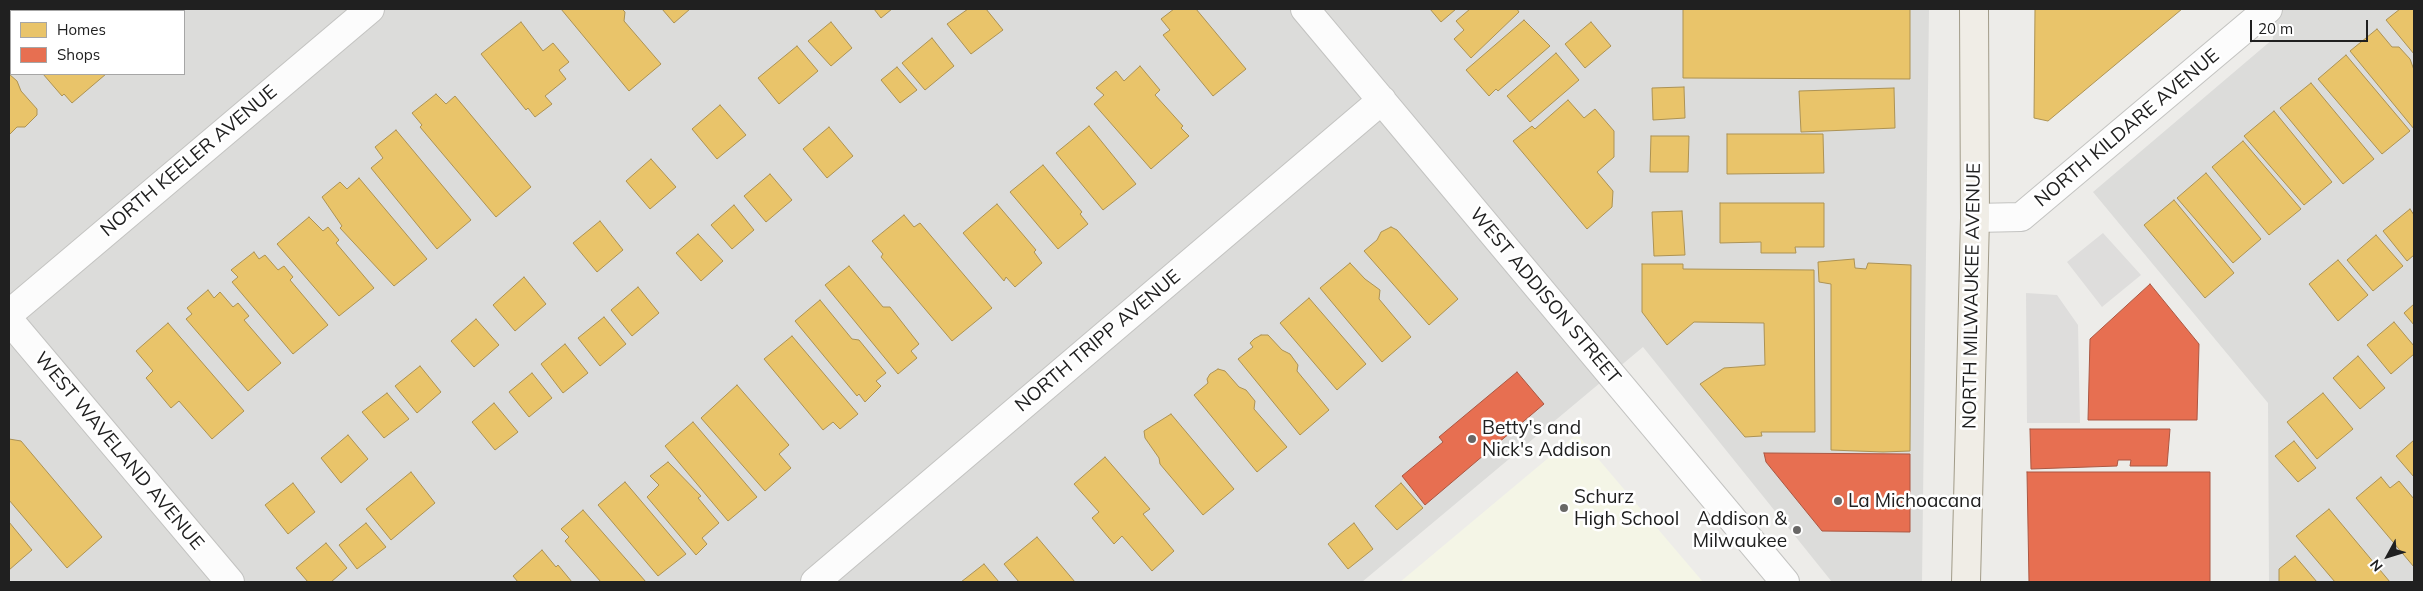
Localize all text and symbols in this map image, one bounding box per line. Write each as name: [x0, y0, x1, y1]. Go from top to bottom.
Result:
legend: [10, 10, 185, 75]
scale bar: [2253, 10, 2370, 42]
text: 20 m: [2258, 19, 2293, 38]
text: Homes: [57, 20, 106, 39]
street label: NORTH KILDARE AVENUE: [2030, 44, 2224, 212]
text: Shops: [57, 45, 100, 64]
street label: NORTH KEELER AVENUE: [96, 81, 282, 241]
street label: NORTH MILWAUKEE AVENUE: [1958, 163, 1986, 429]
street label: WEST ADDISON STREET: [1465, 203, 1625, 389]
street label: NORTH TRIPP AVENUE: [1011, 265, 1185, 417]
street label: WEST WAVELAND AVENUE: [29, 347, 209, 555]
place label: Betty's and Nick's Addison: [1482, 417, 1611, 461]
marker: Betty's and Nick's Addison: [1466, 433, 1478, 445]
place label: Schurz High School: [1574, 486, 1679, 530]
place label: La Michoacana: [1848, 490, 1982, 512]
marker: La Michoacana: [1832, 495, 1844, 507]
marker: Schurz High School: [1558, 502, 1570, 514]
place label: Addison & Milwaukee: [1693, 508, 1787, 552]
marker: Addison & Milwaukee: [1791, 524, 1803, 536]
north arrow: [2363, 531, 2413, 581]
text: N: [2366, 556, 2387, 575]

